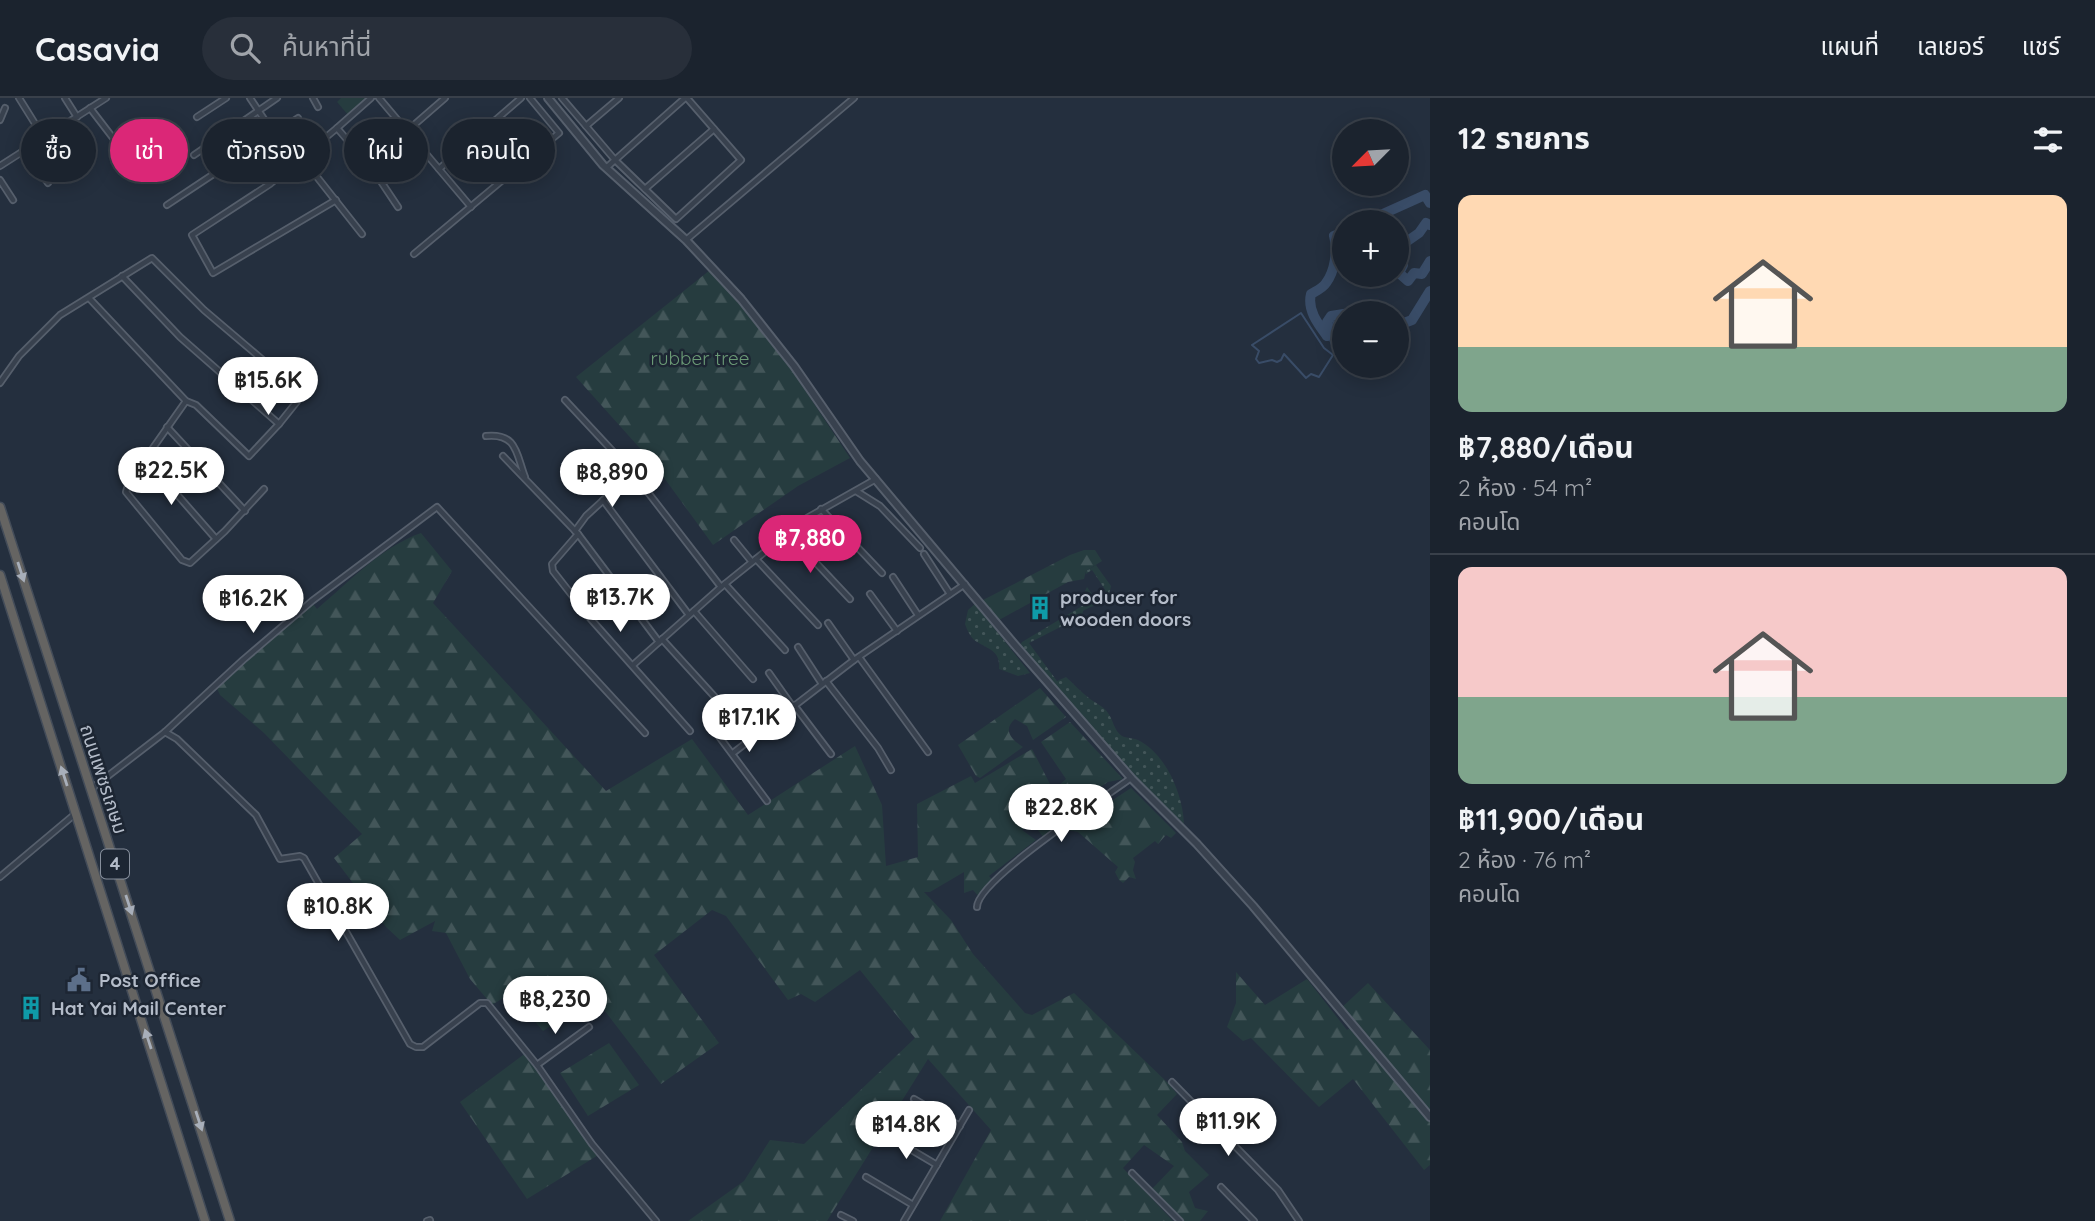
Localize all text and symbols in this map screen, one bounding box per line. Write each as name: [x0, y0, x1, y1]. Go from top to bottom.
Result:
search box: [202, 17, 692, 80]
text: Casavia: [35, 28, 160, 69]
icon: search: [226, 29, 264, 67]
text: ค้นหาที่นี่: [282, 30, 371, 63]
text: แผนที่: [1821, 31, 1879, 61]
text: เลเยอร์: [1917, 31, 1984, 61]
text: แชร์: [2022, 31, 2060, 61]
chip: ซื้อ: [21, 119, 96, 182]
chip: เช่า: [110, 119, 188, 182]
chip: ตัวกรอง: [202, 119, 330, 182]
chip: ใหม่: [344, 119, 428, 182]
chip: คอนโด: [442, 119, 555, 182]
north arrow: [1332, 119, 1409, 196]
map controls: [1332, 119, 1409, 378]
text: 12 รายการ: [1458, 119, 1590, 157]
icon: filters: [2029, 121, 2067, 159]
button: +: [1332, 210, 1409, 287]
icon: home: [1700, 241, 1826, 367]
button: −: [1332, 301, 1409, 378]
park label: rubber tree: [650, 346, 750, 370]
pin: ฿15.6K: [211, 358, 325, 417]
text: ฿15.6K: [234, 365, 302, 394]
text: ฿7,880/เดือน: [1458, 428, 1634, 466]
pin: ฿22.5K: [114, 448, 228, 507]
pin: ฿8,890: [555, 450, 669, 509]
text: ฿22.5K: [134, 455, 208, 484]
text: ฿8,890: [576, 457, 648, 486]
text: 2 ห้อง · 54 m²: [1458, 473, 1592, 502]
text: คอนโด: [1458, 507, 1520, 536]
pin: ฿7,880: [753, 516, 867, 575]
text: ฿7,880: [775, 523, 845, 552]
one-way arrow: [16, 562, 27, 583]
pin: ฿13.7K: [563, 574, 677, 634]
pin: ฿16.2K: [196, 575, 310, 635]
text: ฿13.7K: [586, 582, 654, 611]
text: ฿16.2K: [219, 583, 287, 612]
place label: producer for wooden doors: [1060, 585, 1191, 631]
building icon: producer for wooden doors: [1026, 594, 1054, 622]
icon: home: [1700, 613, 1826, 739]
pin: ฿17.1K: [692, 694, 806, 754]
text: ฿17.1K: [718, 702, 780, 731]
street label: ถนนเพชรเกษม: [75, 721, 133, 837]
one-way arrow: [58, 765, 69, 786]
pin: ฿22.8K: [1004, 784, 1118, 844]
text: ฿22.8K: [1025, 792, 1097, 821]
text: ฿11,900/เดือน: [1458, 800, 1644, 838]
text: 2 ห้อง · 76 m²: [1458, 845, 1591, 874]
road number: 4: [101, 850, 129, 878]
text: คอนโด: [1458, 879, 1520, 908]
pin: ฿10.8K: [281, 884, 395, 943]
text: ฿10.8K: [303, 891, 373, 920]
one-way arrow: [124, 895, 134, 916]
public building icon: Post Office: [65, 966, 93, 994]
place label: Post Office: [99, 968, 201, 992]
pin: ฿8,230: [498, 976, 612, 1036]
text: ฿8,230: [519, 984, 591, 1013]
building icon: Hat Yai Mail Center: [17, 994, 45, 1022]
place label: Hat Yai Mail Center: [51, 996, 226, 1020]
one-way arrow: [142, 1028, 152, 1049]
pin: ฿11.9K: [1171, 1098, 1285, 1158]
pin: ฿14.8K: [849, 1102, 963, 1161]
text: ฿11.9K: [1195, 1106, 1261, 1135]
text: ฿14.8K: [871, 1109, 941, 1138]
one-way arrow: [194, 1111, 205, 1132]

